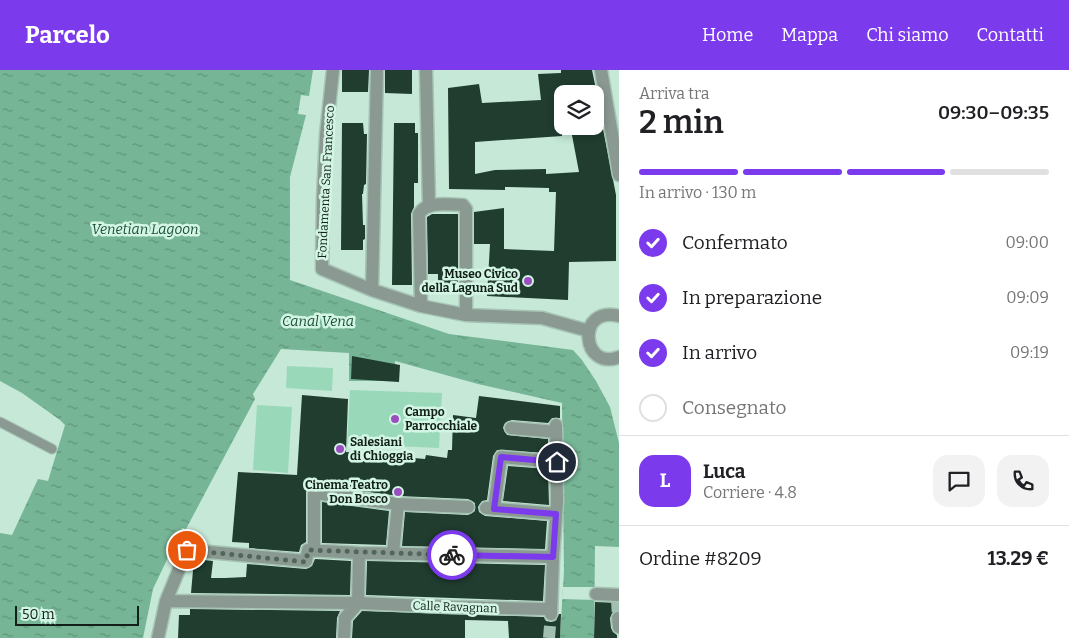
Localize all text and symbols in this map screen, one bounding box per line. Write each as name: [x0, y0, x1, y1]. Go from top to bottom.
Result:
text: Parcelo: [25, 21, 110, 49]
text: Home: [702, 24, 753, 46]
text: Mappa: [781, 24, 838, 46]
text: Chi siamo: [866, 24, 949, 46]
text: Contatti: [977, 24, 1044, 46]
text: Arriva tra: [639, 84, 709, 103]
map controls: [554, 85, 604, 135]
button: layers: [554, 85, 604, 135]
text: 09:30–09:35: [938, 101, 1049, 124]
text: 2 min: [639, 103, 724, 141]
street label: Fondamenta San Francesco: [315, 105, 337, 259]
text: In arrivo · 130 m: [639, 183, 756, 202]
water label: Venetian Lagoon: [91, 221, 199, 238]
icon: check: [639, 229, 667, 257]
text: Confermato: [682, 231, 788, 254]
text: 09:00: [1005, 233, 1049, 252]
place label: Museo Civico della Laguna Sud: [422, 267, 519, 295]
marker: Museo Civico della Laguna Sud: [522, 275, 534, 287]
icon: check: [639, 284, 667, 312]
text: In preparazione: [682, 286, 822, 309]
text: 09:09: [1006, 288, 1049, 307]
water label: Canal Vena: [282, 313, 354, 330]
icon: check: [639, 339, 667, 367]
text: In arrivo: [682, 341, 757, 364]
text: 09:19: [1010, 343, 1049, 362]
text: Consegnato: [682, 396, 787, 419]
place label: Campo Parrocchiale: [405, 405, 478, 433]
marker: Campo Parrocchiale: [389, 413, 401, 425]
place label: Salesiani di Chioggia: [350, 435, 413, 463]
pin: [536, 441, 578, 483]
marker: Salesiani di Chioggia: [334, 443, 346, 455]
icon: home: [543, 448, 571, 476]
button: chat: [933, 455, 985, 507]
button: phone: [997, 455, 1049, 507]
text: Luca: [703, 460, 745, 483]
text: L: [660, 469, 670, 492]
place label: Cinema Teatro Don Bosco: [305, 478, 388, 506]
text: Corriere · 4.8: [703, 483, 797, 502]
marker: Cinema Teatro Don Bosco: [392, 486, 404, 498]
pin: [166, 529, 208, 571]
courier: [427, 530, 477, 580]
icon: bag: [173, 536, 201, 564]
icon: bike: [438, 541, 466, 569]
text: Ordine #8209: [639, 547, 762, 570]
text: 13.29 €: [988, 547, 1049, 570]
street label: Calle Ravagnan: [412, 599, 498, 615]
scale bar: [15, 603, 139, 626]
text: 50 m: [22, 606, 55, 623]

